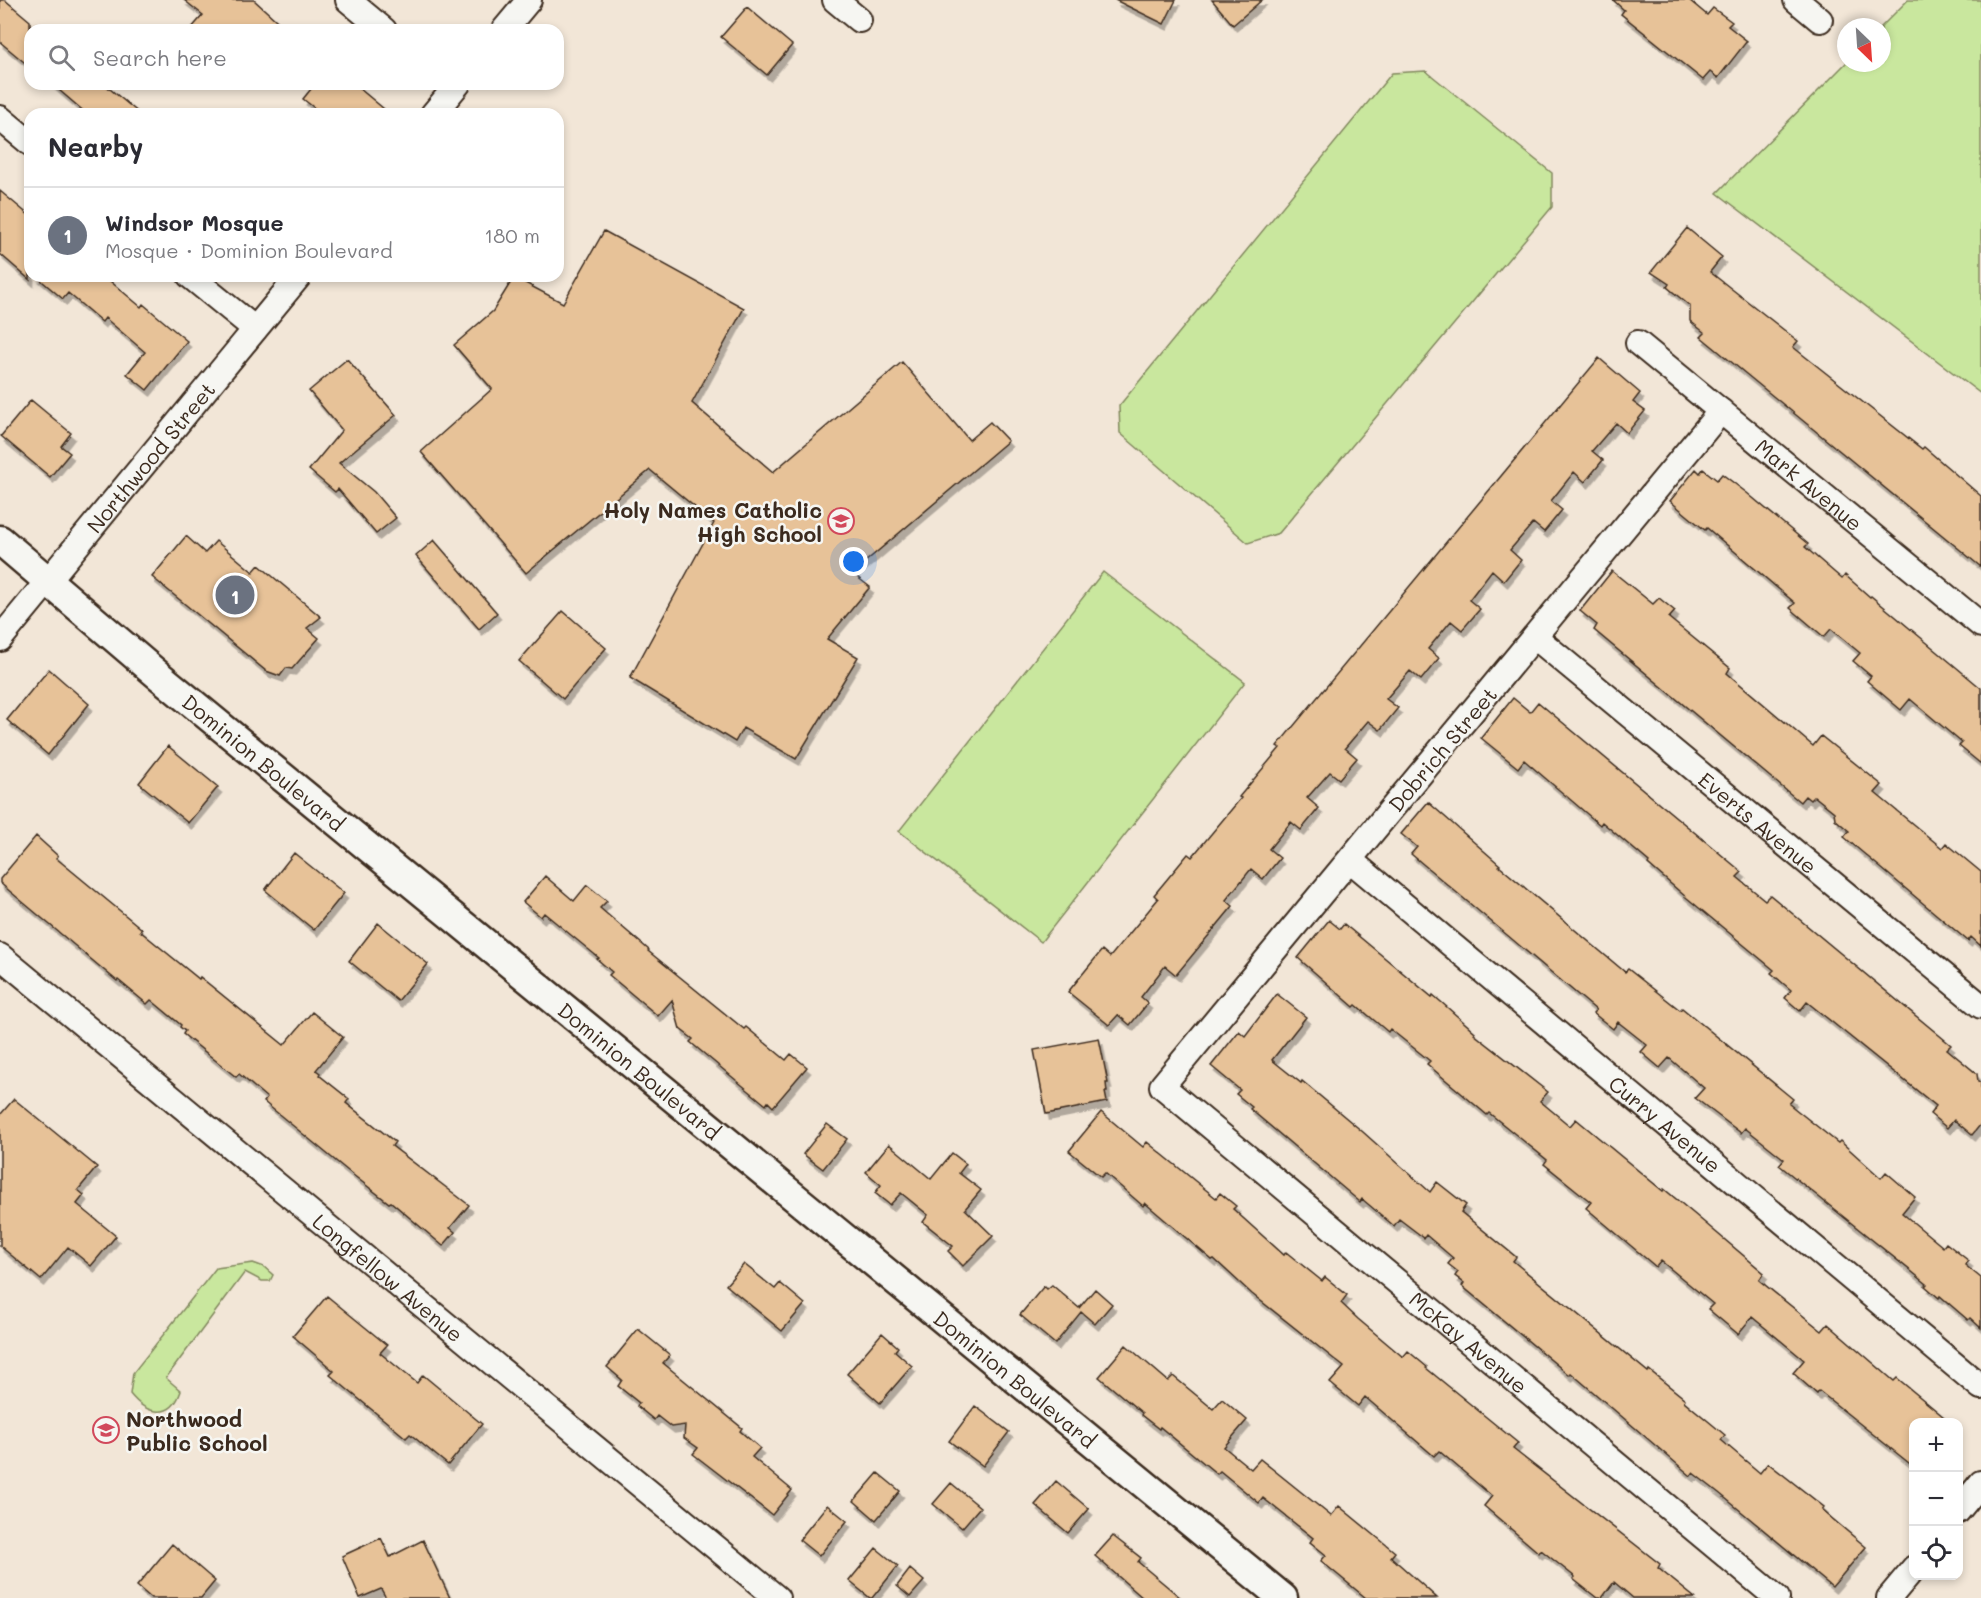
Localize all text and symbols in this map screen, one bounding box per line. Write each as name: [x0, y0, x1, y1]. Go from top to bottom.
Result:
north arrow: [1837, 18, 1891, 72]
search box: [24, 24, 564, 90]
icon: search: [45, 41, 78, 74]
text: Search here: [93, 43, 227, 72]
text: Nearby: [48, 130, 143, 164]
text: Windsor Mosque: [105, 208, 284, 237]
text: 1: [63, 222, 72, 248]
text: 180 m: [484, 222, 540, 248]
text: Mosque · Dominion Boulevard: [105, 237, 393, 263]
street label: Northwood Street: [80, 376, 220, 538]
street label: Mark Avenue: [1750, 432, 1869, 536]
place label: Holy Names Catholic High School: [603, 496, 822, 547]
school or university icon: Holy Names Catholic High School: [826, 506, 856, 536]
your location: [839, 547, 868, 576]
pin: 1: [216, 572, 254, 618]
street label: Dobrich Street: [1382, 681, 1502, 817]
street label: Dominion Boulevard: [177, 687, 351, 837]
street label: Everts Avenue: [1694, 765, 1823, 879]
street label: Dominion Boulevard: [553, 996, 727, 1145]
street label: Curry Avenue: [1604, 1069, 1727, 1178]
street label: Longfellow Avenue: [308, 1207, 469, 1347]
street label: McKay Avenue: [1405, 1285, 1534, 1399]
street label: Dominion Boulevard: [929, 1304, 1102, 1453]
place label: Northwood Public School: [126, 1405, 268, 1456]
school or university icon: Northwood Public School: [91, 1415, 121, 1445]
map controls: [1909, 1418, 1963, 1580]
button: +: [1909, 1418, 1963, 1472]
button: −: [1909, 1472, 1963, 1526]
button: locate: [1909, 1526, 1963, 1580]

